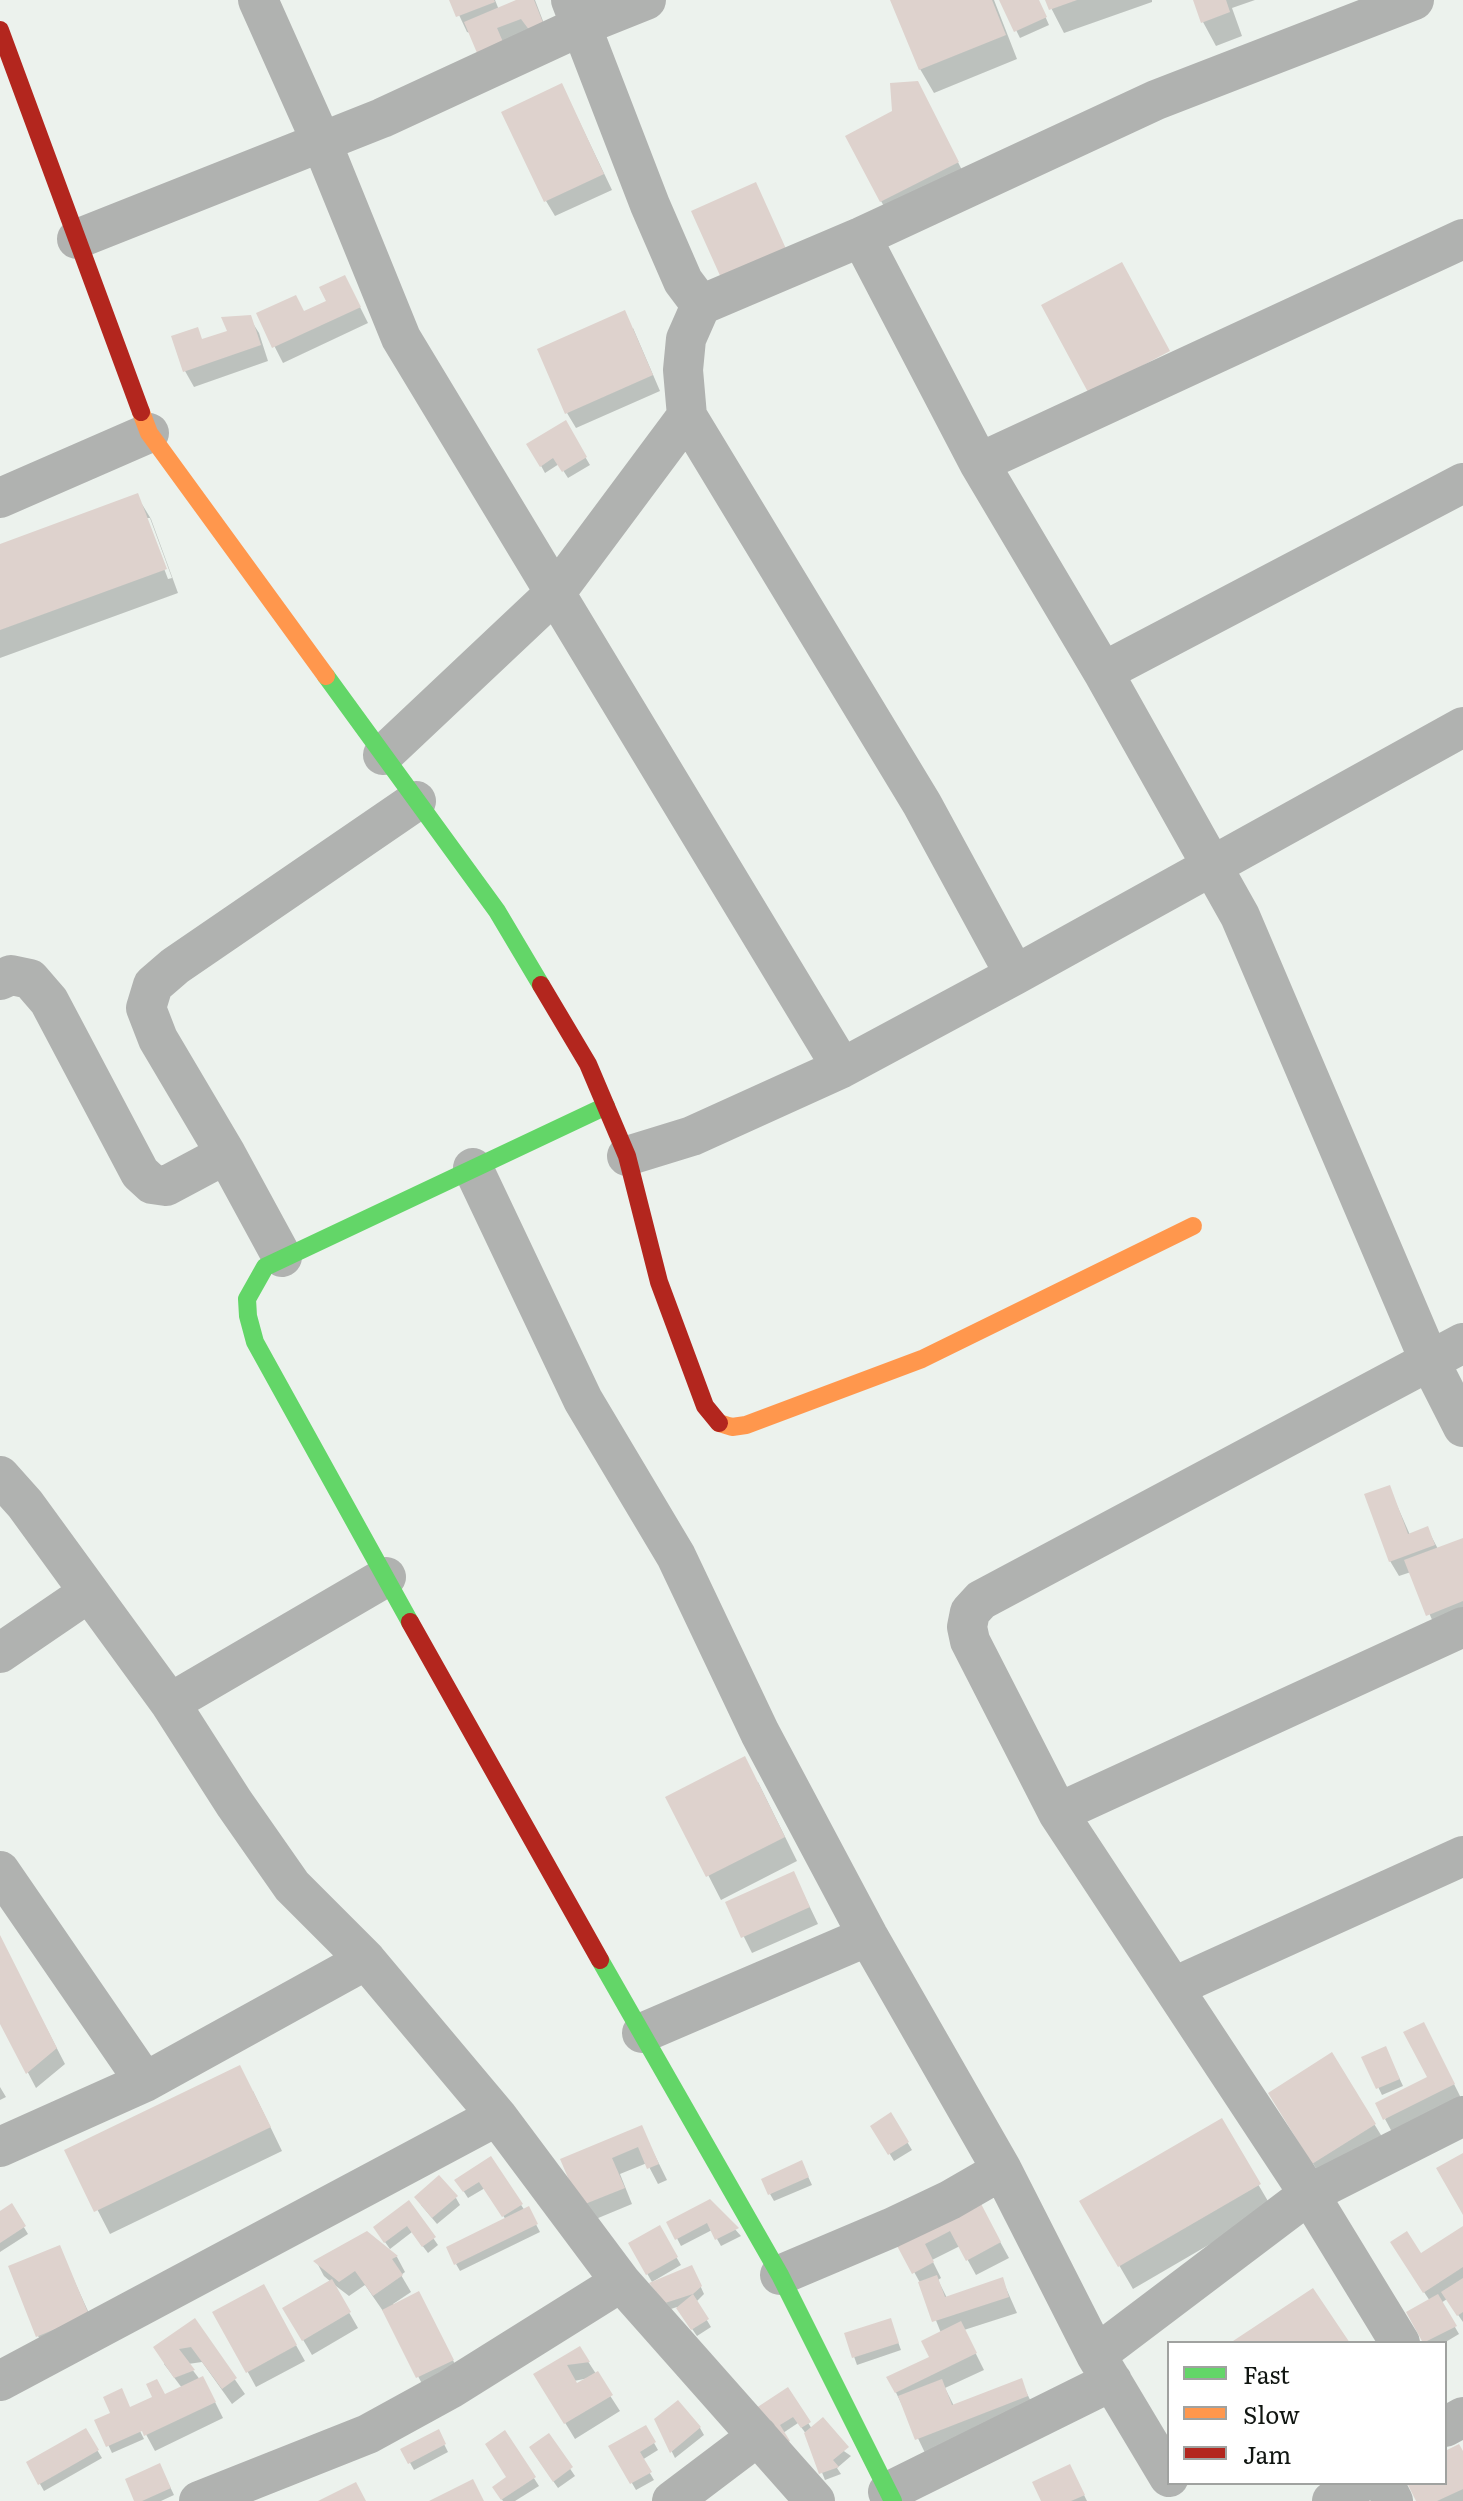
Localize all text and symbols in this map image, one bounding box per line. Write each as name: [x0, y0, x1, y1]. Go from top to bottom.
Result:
legend: [1167, 2341, 1447, 2485]
text: Fast: [1243, 2356, 1290, 2391]
text: Slow: [1243, 2396, 1300, 2431]
text: Jam: [1243, 2436, 1291, 2471]

